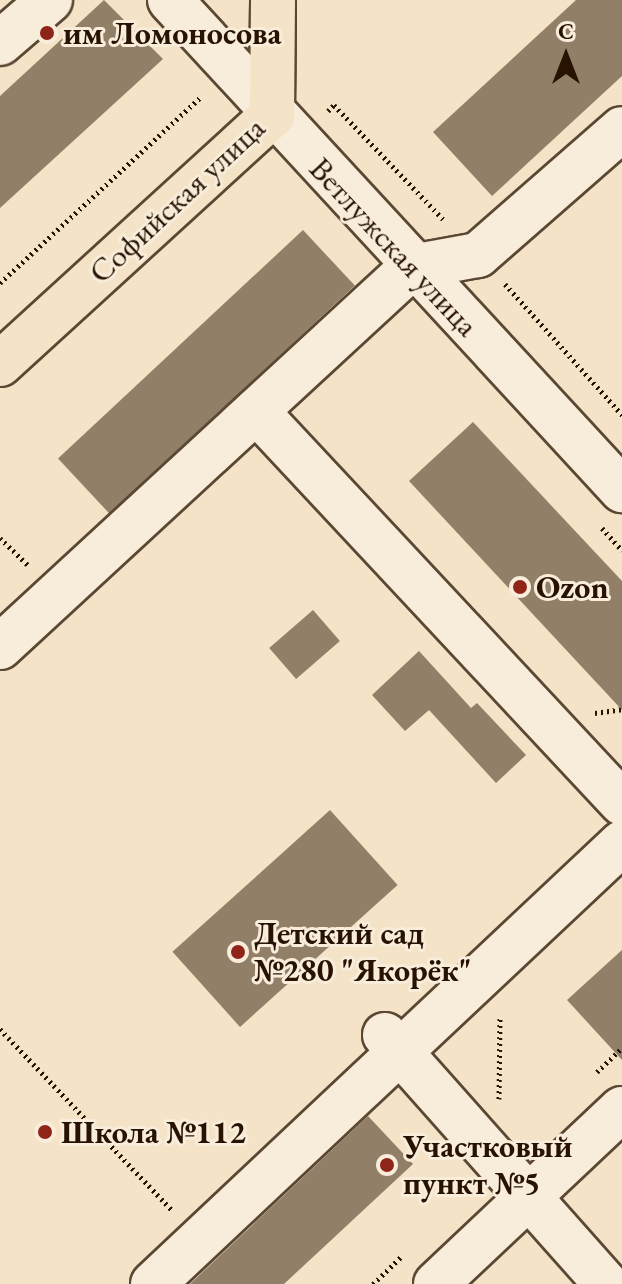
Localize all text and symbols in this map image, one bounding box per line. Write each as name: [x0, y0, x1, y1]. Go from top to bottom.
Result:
place label: им Ломоносова: [63, 14, 282, 52]
north arrow: [526, 16, 606, 96]
text: С: [558, 17, 574, 46]
marker: им Ломоносова: [38, 24, 56, 42]
street label: Софийская улица: [81, 109, 273, 291]
street label: Ветлужская улица: [301, 150, 487, 344]
place label: Ozon: [536, 568, 609, 606]
marker: Ozon: [511, 578, 529, 596]
place label: Детский сад №280 "Якорёк": [254, 915, 471, 990]
marker: Детский сад №280 "Якорёк": [229, 943, 247, 961]
place label: Школа №112: [61, 1113, 246, 1151]
marker: Школа №112: [36, 1123, 54, 1141]
place label: Участковый пункт №5: [403, 1128, 572, 1203]
marker: Участковый пункт №5: [378, 1156, 396, 1174]

